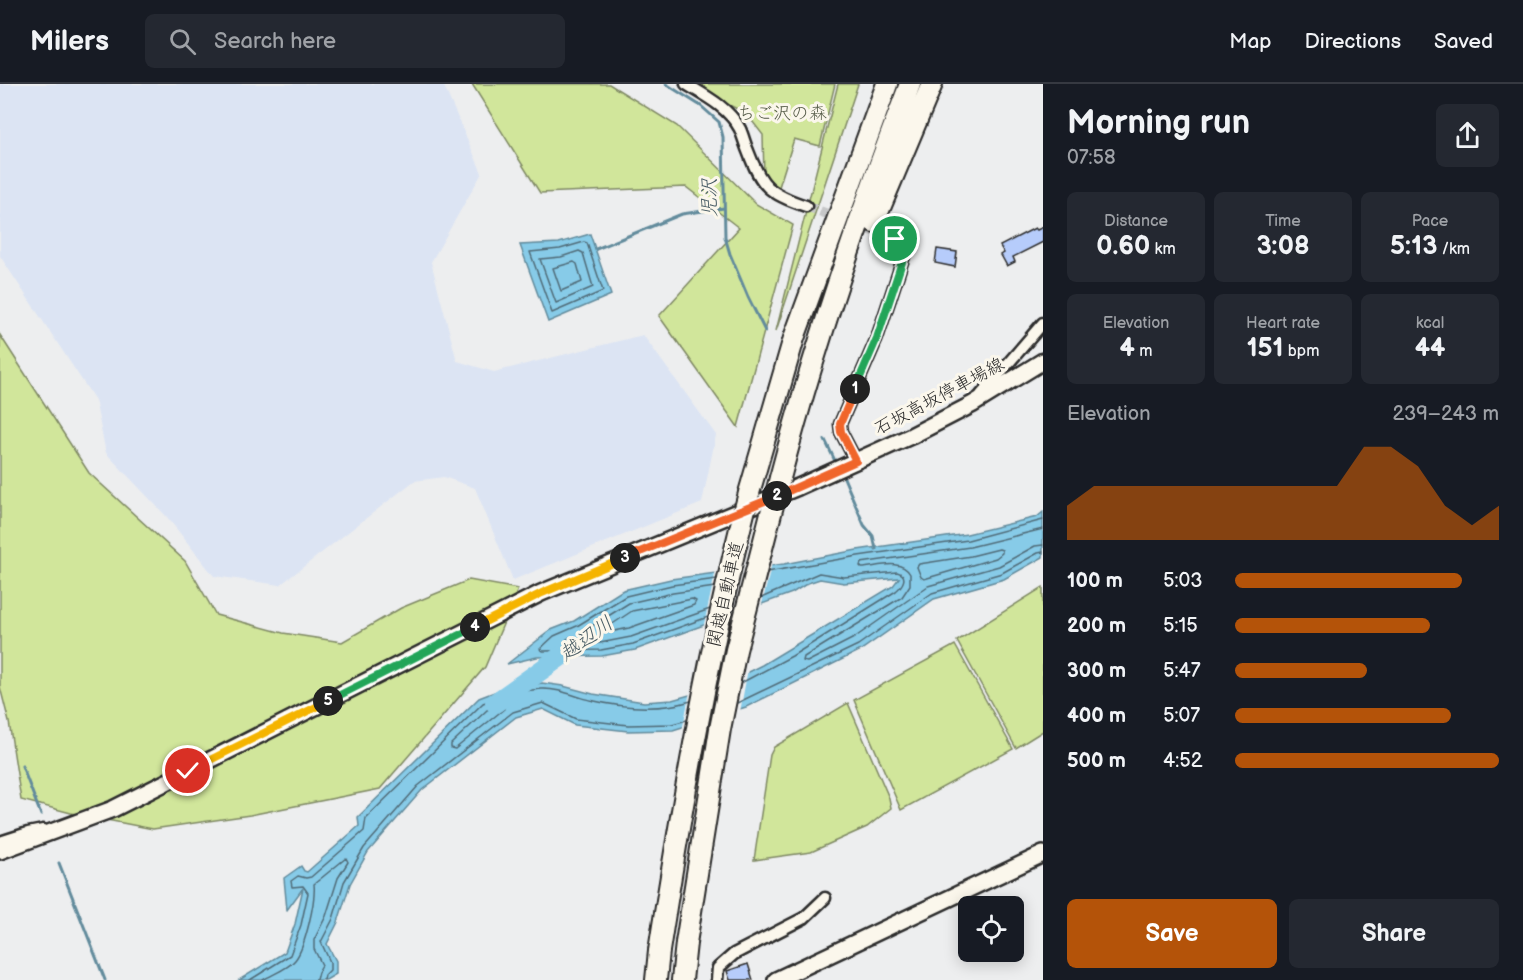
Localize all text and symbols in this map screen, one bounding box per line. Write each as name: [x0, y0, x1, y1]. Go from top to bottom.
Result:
search box: [145, 14, 565, 68]
text: Milers: [30, 25, 109, 58]
icon: search: [166, 25, 199, 58]
text: Search here: [214, 28, 336, 55]
text: Map: [1229, 29, 1272, 54]
text: Directions: [1305, 29, 1401, 54]
text: Saved: [1434, 29, 1493, 54]
park label: ちご沢の森: [737, 103, 827, 124]
text: Morning run: [1067, 103, 1250, 143]
button: share: [1436, 104, 1499, 167]
text: 07:58: [1067, 146, 1116, 170]
water label: 児沢: [698, 177, 722, 218]
text: Distance: [1104, 212, 1168, 231]
text: Time: [1265, 212, 1301, 231]
text: Pace: [1412, 212, 1448, 231]
pin: [869, 213, 920, 264]
icon: arrive: [878, 222, 911, 255]
text: 0.60: [1096, 231, 1150, 262]
text: 3:08: [1256, 231, 1310, 262]
text: 5:13: [1390, 231, 1437, 262]
text: km: [1150, 240, 1176, 259]
text: /km: [1437, 240, 1470, 259]
text: Elevation: [1103, 314, 1169, 333]
text: Heart rate: [1246, 314, 1320, 333]
text: kcal: [1416, 314, 1444, 333]
text: 4: [1120, 333, 1135, 364]
text: 151: [1247, 333, 1284, 364]
text: 44: [1415, 333, 1445, 364]
text: m: [1135, 342, 1152, 361]
text: bpm: [1284, 342, 1319, 361]
street label: 石坂高坂停車場線: [871, 353, 1008, 440]
pin: 1: [840, 374, 870, 404]
text: 1: [852, 379, 858, 398]
text: Elevation: [1067, 402, 1150, 426]
text: 239–243 m: [1393, 402, 1499, 426]
pin: 2: [762, 481, 792, 511]
text: 2: [772, 486, 782, 505]
street label: 関越自動車道: [703, 539, 748, 649]
pin: 3: [610, 543, 640, 573]
text: 3: [620, 548, 630, 567]
text: 100 m: [1067, 569, 1123, 593]
text: 5:03: [1163, 569, 1203, 593]
water label: 越辺川: [554, 611, 618, 667]
pin: 4: [460, 612, 490, 642]
text: 200 m: [1067, 614, 1126, 638]
text: 5:15: [1163, 614, 1198, 638]
text: 4: [470, 617, 480, 636]
text: 300 m: [1067, 659, 1126, 683]
text: 5:47: [1163, 659, 1201, 683]
pin: 5: [313, 686, 343, 716]
text: 5: [323, 691, 333, 710]
text: 400 m: [1067, 704, 1126, 728]
text: 5:07: [1163, 704, 1200, 728]
pin: [162, 745, 213, 796]
text: 500 m: [1067, 749, 1126, 773]
text: 4:52: [1163, 749, 1203, 773]
icon: check: [171, 754, 204, 787]
map controls: [958, 896, 1024, 962]
button: locate: [958, 896, 1024, 962]
button: Save: [1067, 899, 1277, 968]
button: Share: [1289, 899, 1499, 968]

